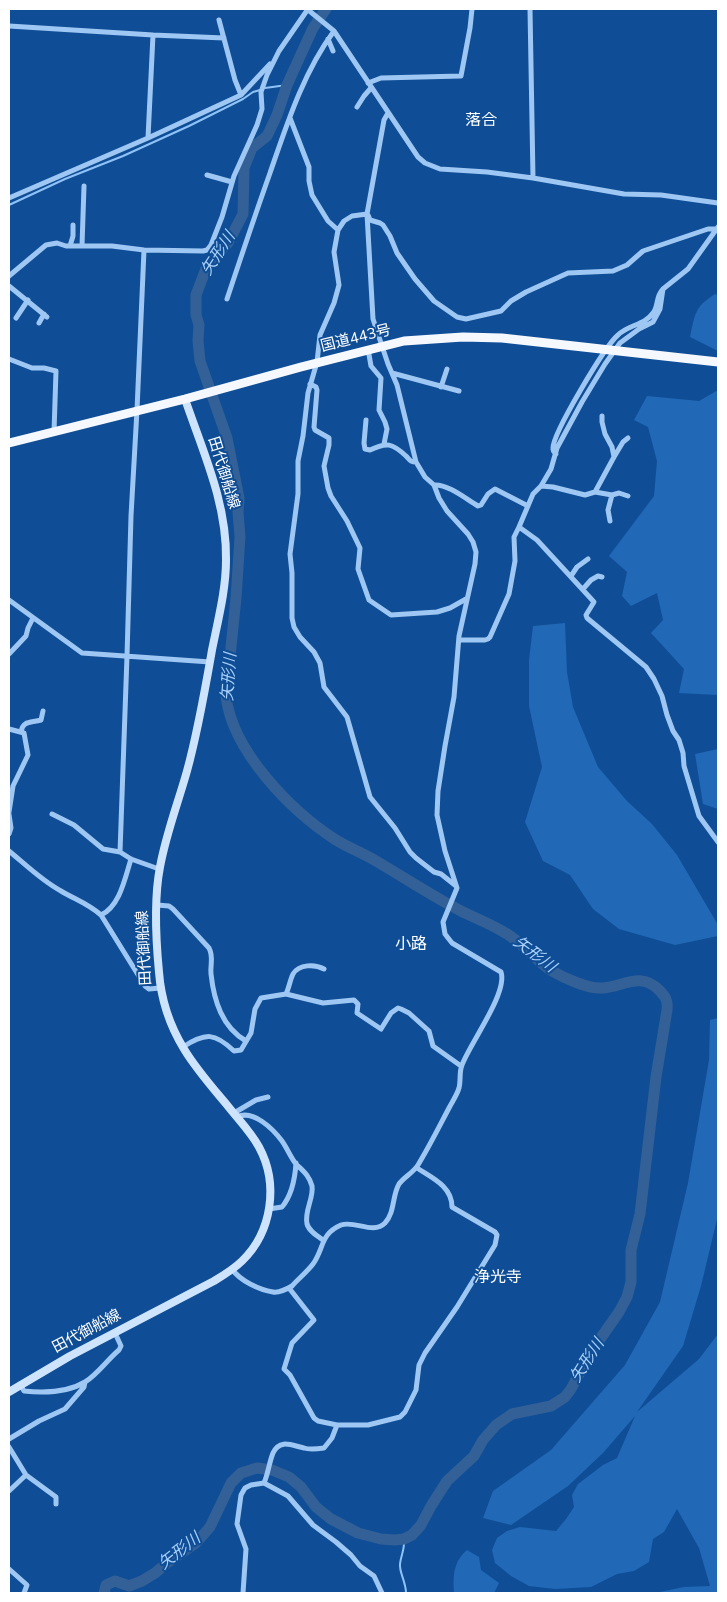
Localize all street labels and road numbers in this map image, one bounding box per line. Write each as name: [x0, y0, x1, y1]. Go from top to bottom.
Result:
street label: 国道443号: [319, 322, 393, 356]
street label: 田代御船線: [203, 435, 243, 511]
street label: 田代御船線: [134, 910, 156, 986]
street label: 田代御船線: [50, 1306, 124, 1358]

